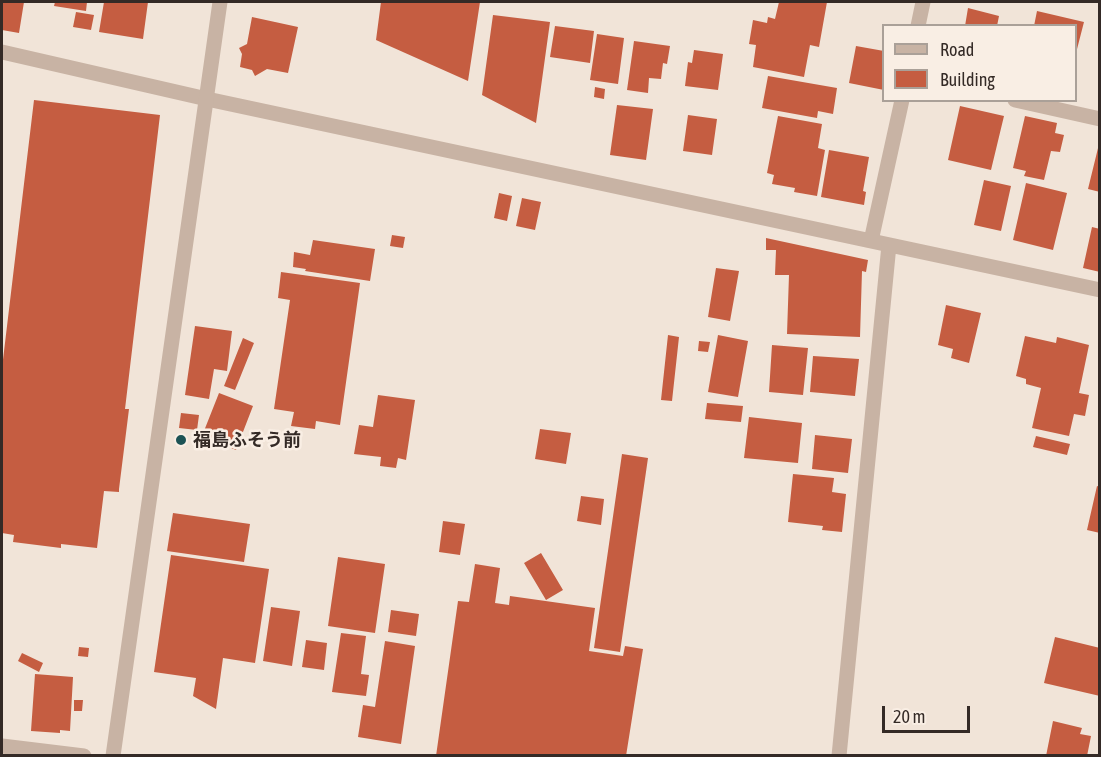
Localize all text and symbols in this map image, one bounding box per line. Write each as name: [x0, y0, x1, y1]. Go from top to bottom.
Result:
legend: [882, 24, 1077, 102]
text: Road: [940, 39, 974, 60]
text: Building: [940, 69, 995, 90]
place label: 福島ふそう前: [193, 429, 301, 451]
marker: 福島ふそう前: [174, 433, 188, 447]
scale bar: [885, 694, 974, 732]
text: 20 m: [893, 706, 925, 727]

